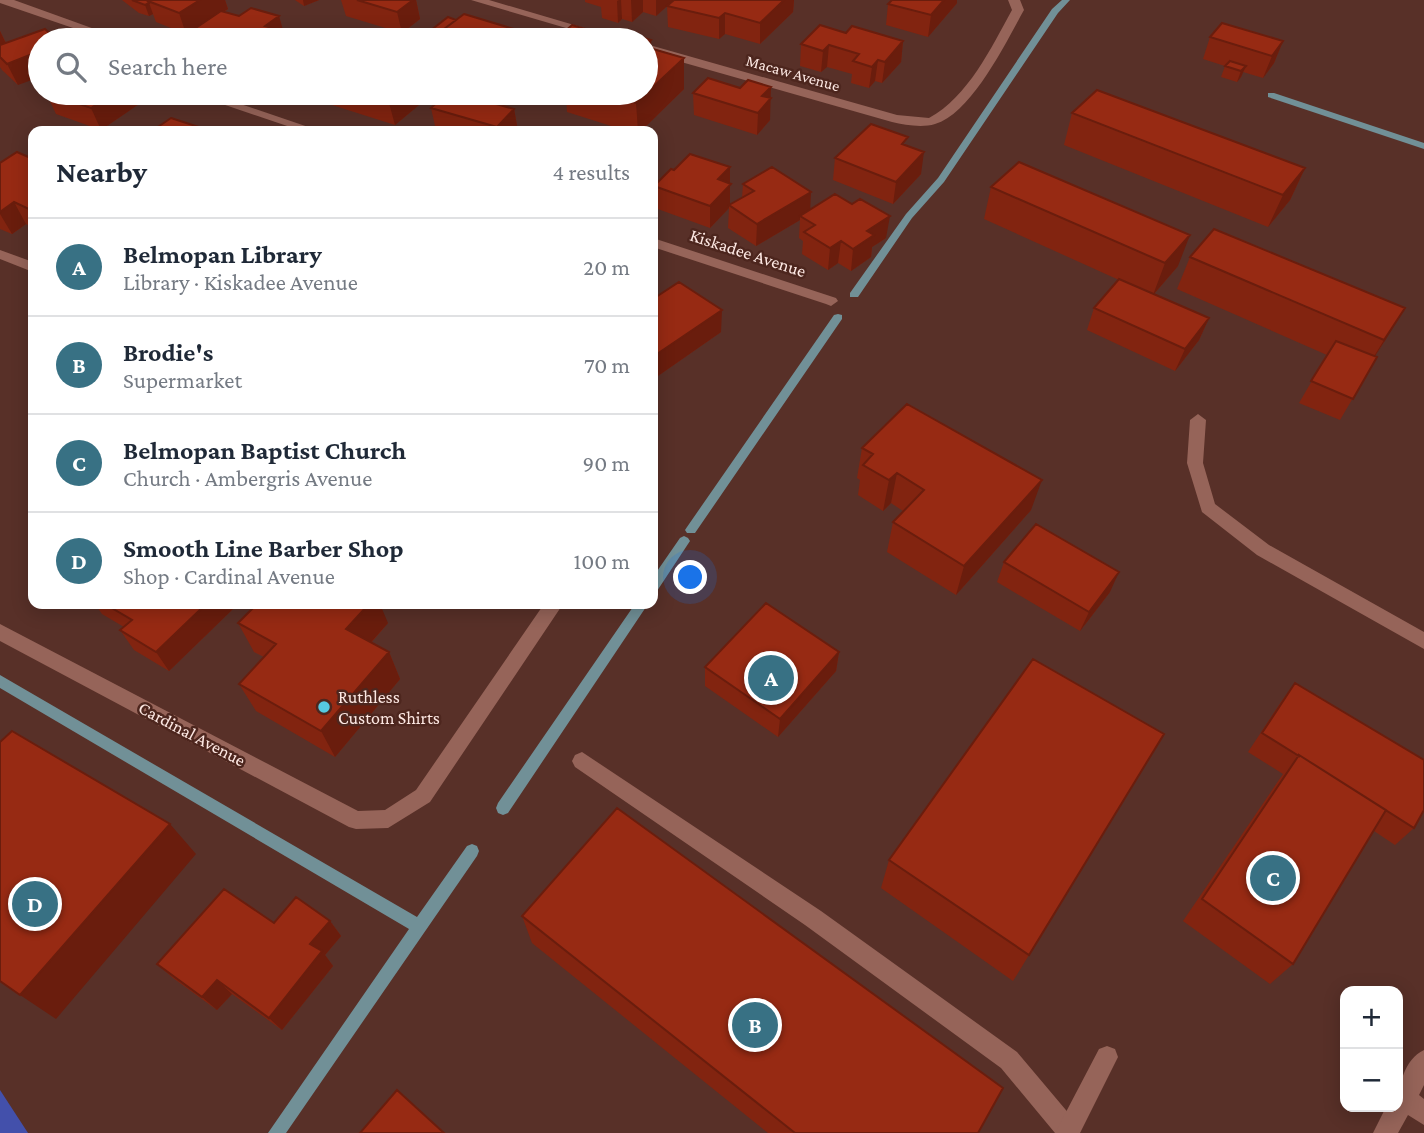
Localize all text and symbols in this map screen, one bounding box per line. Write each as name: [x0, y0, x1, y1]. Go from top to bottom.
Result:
search box: [28, 28, 658, 105]
icon: search: [52, 48, 90, 86]
text: Search here: [108, 52, 227, 81]
street label: Macaw Avenue: [744, 52, 842, 94]
text: Nearby: [56, 155, 147, 188]
text: 4 results: [552, 159, 630, 185]
street label: Kiskadee Avenue: [688, 225, 809, 281]
text: Belmopan Library: [123, 240, 322, 269]
text: A: [72, 254, 86, 280]
text: 20 m: [583, 254, 630, 280]
text: Library · Kiskadee Avenue: [123, 269, 358, 295]
text: Brodie's: [123, 338, 213, 367]
text: B: [72, 352, 86, 378]
text: 70 m: [584, 352, 630, 378]
text: Supermarket: [123, 367, 242, 393]
text: Belmopan Baptist Church: [123, 436, 406, 465]
text: C: [72, 450, 86, 476]
text: 90 m: [583, 450, 630, 476]
text: Church · Ambergris Avenue: [123, 465, 372, 491]
text: Smooth Line Barber Shop: [123, 534, 404, 563]
text: D: [71, 548, 87, 574]
text: 100 m: [574, 548, 630, 574]
your location: [673, 560, 707, 594]
text: Shop · Cardinal Avenue: [123, 563, 335, 589]
pin: A: [748, 652, 794, 704]
place label: Ruthless Custom Shirts: [338, 687, 440, 728]
street label: Cardinal Avenue: [135, 697, 249, 771]
marker: Ruthless Custom Shirts: [316, 699, 332, 715]
pin: C: [1250, 852, 1296, 904]
pin: D: [12, 878, 58, 930]
map controls: [1340, 986, 1403, 1112]
button: +: [1340, 986, 1403, 1049]
pin: B: [732, 999, 778, 1051]
button: −: [1340, 1049, 1403, 1112]

